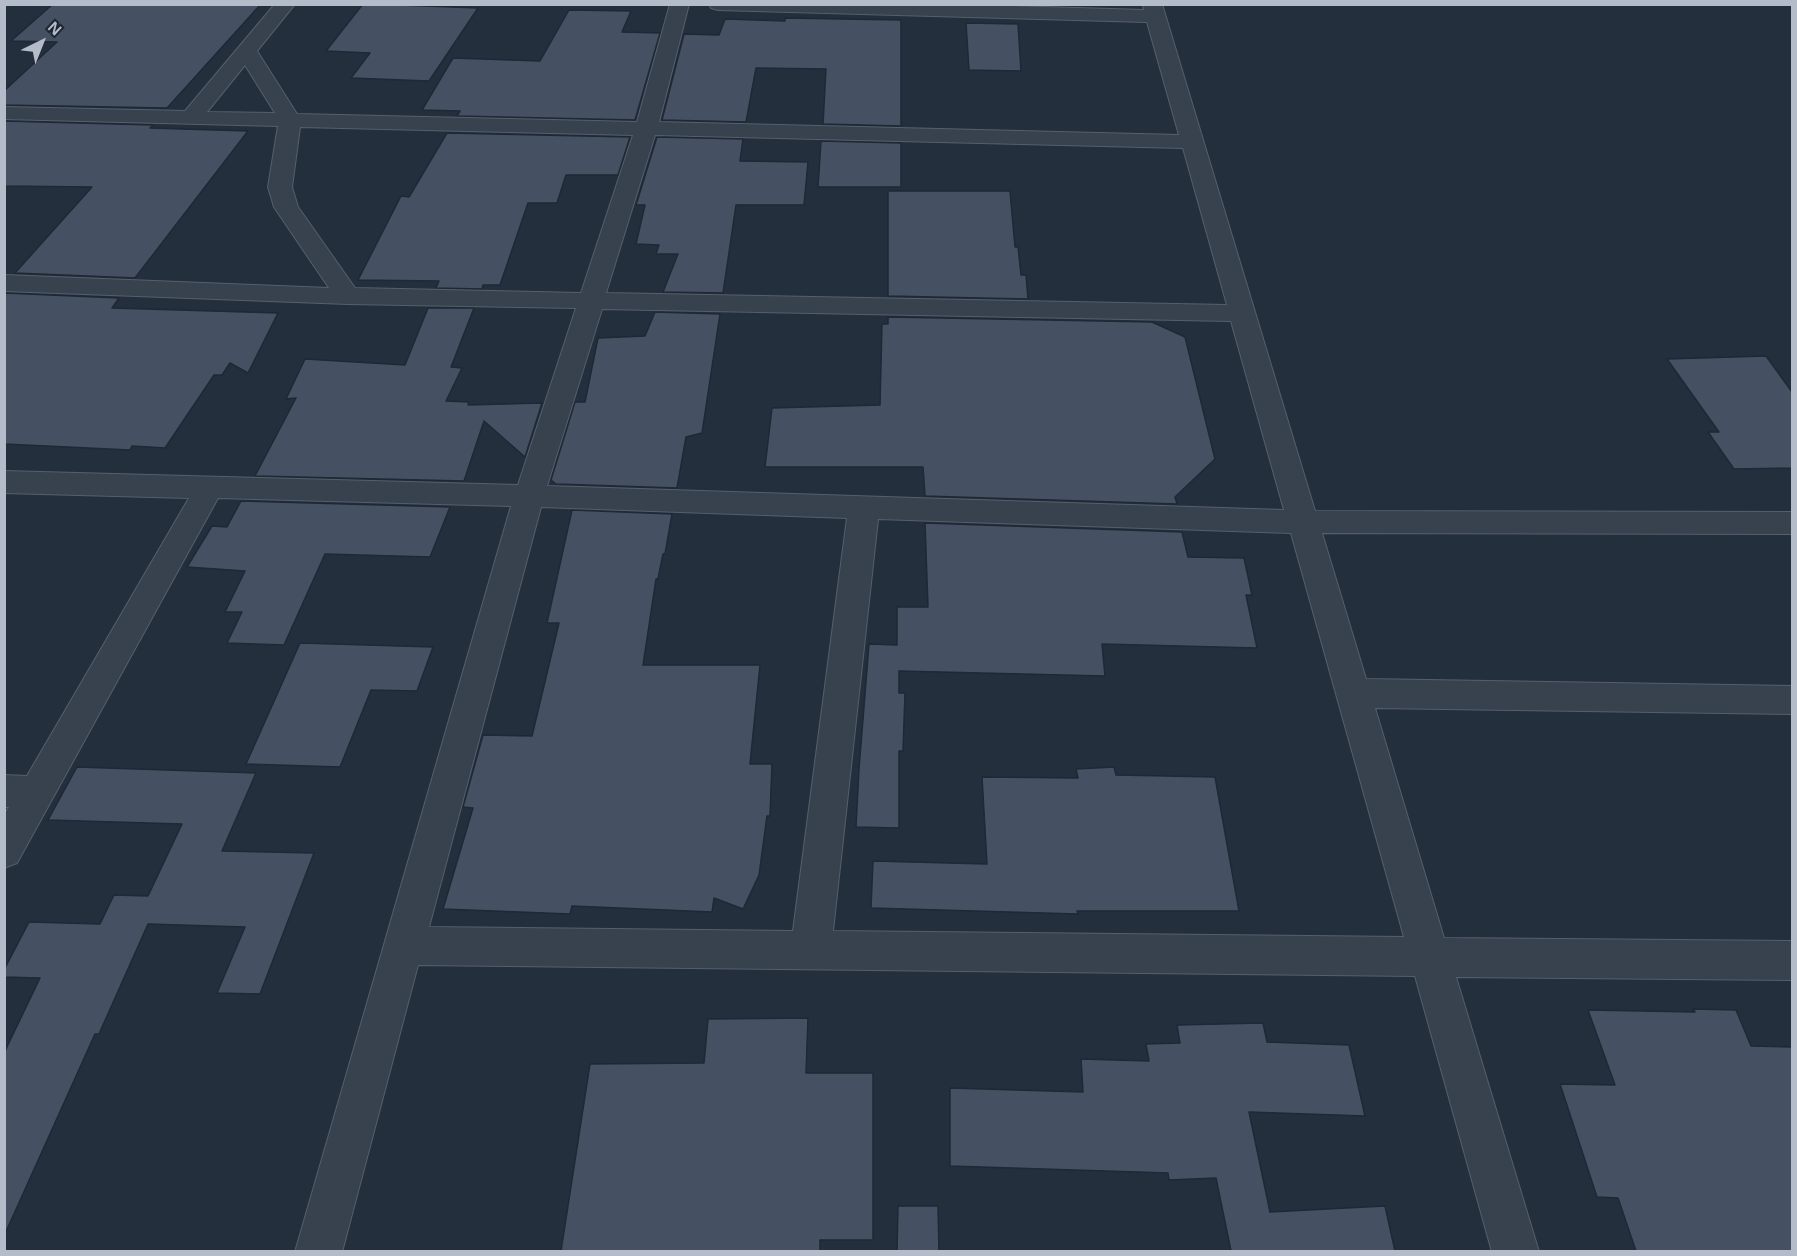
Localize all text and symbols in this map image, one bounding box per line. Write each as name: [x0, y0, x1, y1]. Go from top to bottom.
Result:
north arrow: [12, 12, 72, 72]
text: N: [45, 18, 65, 39]

